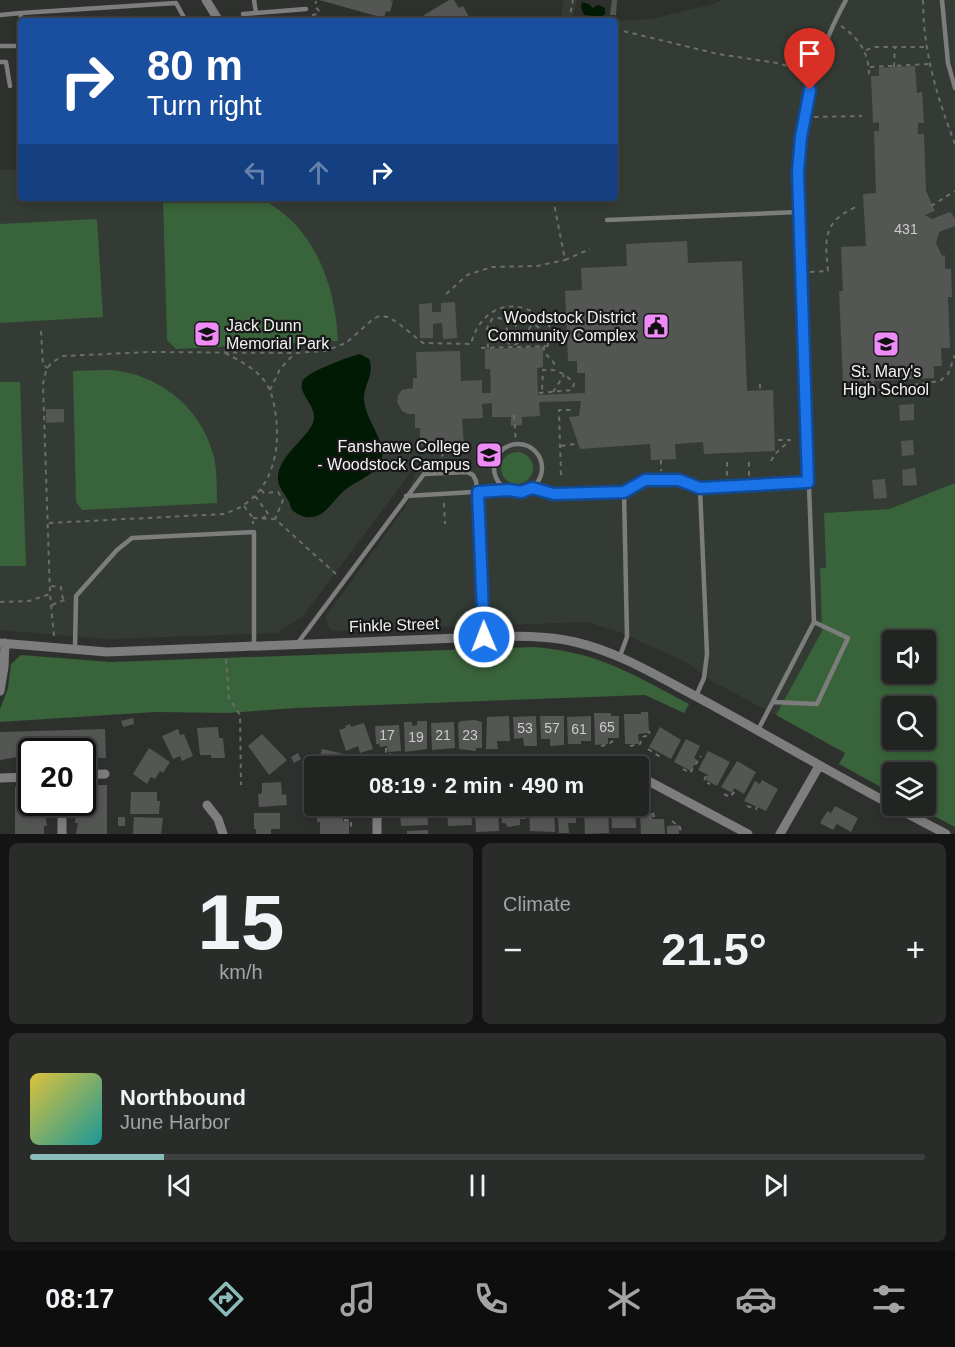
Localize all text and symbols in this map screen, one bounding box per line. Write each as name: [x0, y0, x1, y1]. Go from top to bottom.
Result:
pin: [784, 28, 835, 90]
icon: arrive: [793, 37, 826, 70]
icon: right: [48, 42, 126, 120]
text: 80 m: [147, 42, 243, 89]
text: Turn right: [147, 91, 262, 121]
icon: left: [239, 156, 272, 189]
icon: ahead: [302, 156, 335, 189]
icon: right: [365, 156, 398, 189]
house number: 431: [894, 221, 918, 237]
place label: Woodstock District Community Complex: [488, 309, 637, 344]
public building icon: Woodstock District Community Complex: [641, 311, 671, 341]
place label: Jack Dunn Memorial Park: [226, 317, 330, 352]
school or university icon: Jack Dunn Memorial Park: [192, 319, 222, 349]
school or university icon: St. Mary's High School: [871, 329, 901, 359]
place label: St. Mary's High School: [843, 363, 929, 398]
place label: Fanshawe College - Woodstock Campus: [317, 438, 470, 473]
school or university icon: Fanshawe College - Woodstock Campus: [474, 440, 504, 470]
position arrow: [452, 605, 516, 669]
street label: Finkle Street: [349, 615, 440, 635]
map controls: [882, 630, 936, 816]
button: sound: [882, 630, 936, 684]
button: search: [882, 696, 936, 750]
house number: 65: [599, 719, 615, 735]
house number: 53: [517, 720, 533, 736]
house number: 57: [544, 720, 560, 736]
house number: 61: [571, 721, 587, 737]
house number: 17: [379, 727, 395, 743]
house number: 21: [435, 727, 451, 743]
house number: 23: [462, 727, 478, 743]
house number: 19: [408, 729, 424, 745]
speed limit sign: 20: [18, 738, 96, 816]
button: layers: [882, 762, 936, 816]
text: 08:19 · 2 min · 490 m: [369, 773, 584, 798]
text: 15: [198, 878, 284, 966]
text: Climate: [503, 893, 571, 915]
text: 21.5°: [661, 924, 767, 975]
text: −: [503, 931, 522, 968]
text: +: [906, 931, 925, 968]
text: km/h: [219, 961, 263, 983]
text: Northbound: [120, 1085, 246, 1110]
text: June Harbor: [120, 1111, 230, 1133]
icon: previous: [163, 1169, 196, 1202]
icon: pause: [461, 1169, 494, 1202]
icon: next: [759, 1169, 792, 1202]
icon: directions: [205, 1278, 247, 1320]
icon: music: [337, 1278, 379, 1320]
icon: phone: [470, 1278, 512, 1320]
icon: climate: [603, 1278, 645, 1320]
icon: car: [735, 1278, 777, 1320]
icon: filters: [868, 1278, 910, 1320]
text: 08:17: [45, 1284, 114, 1314]

